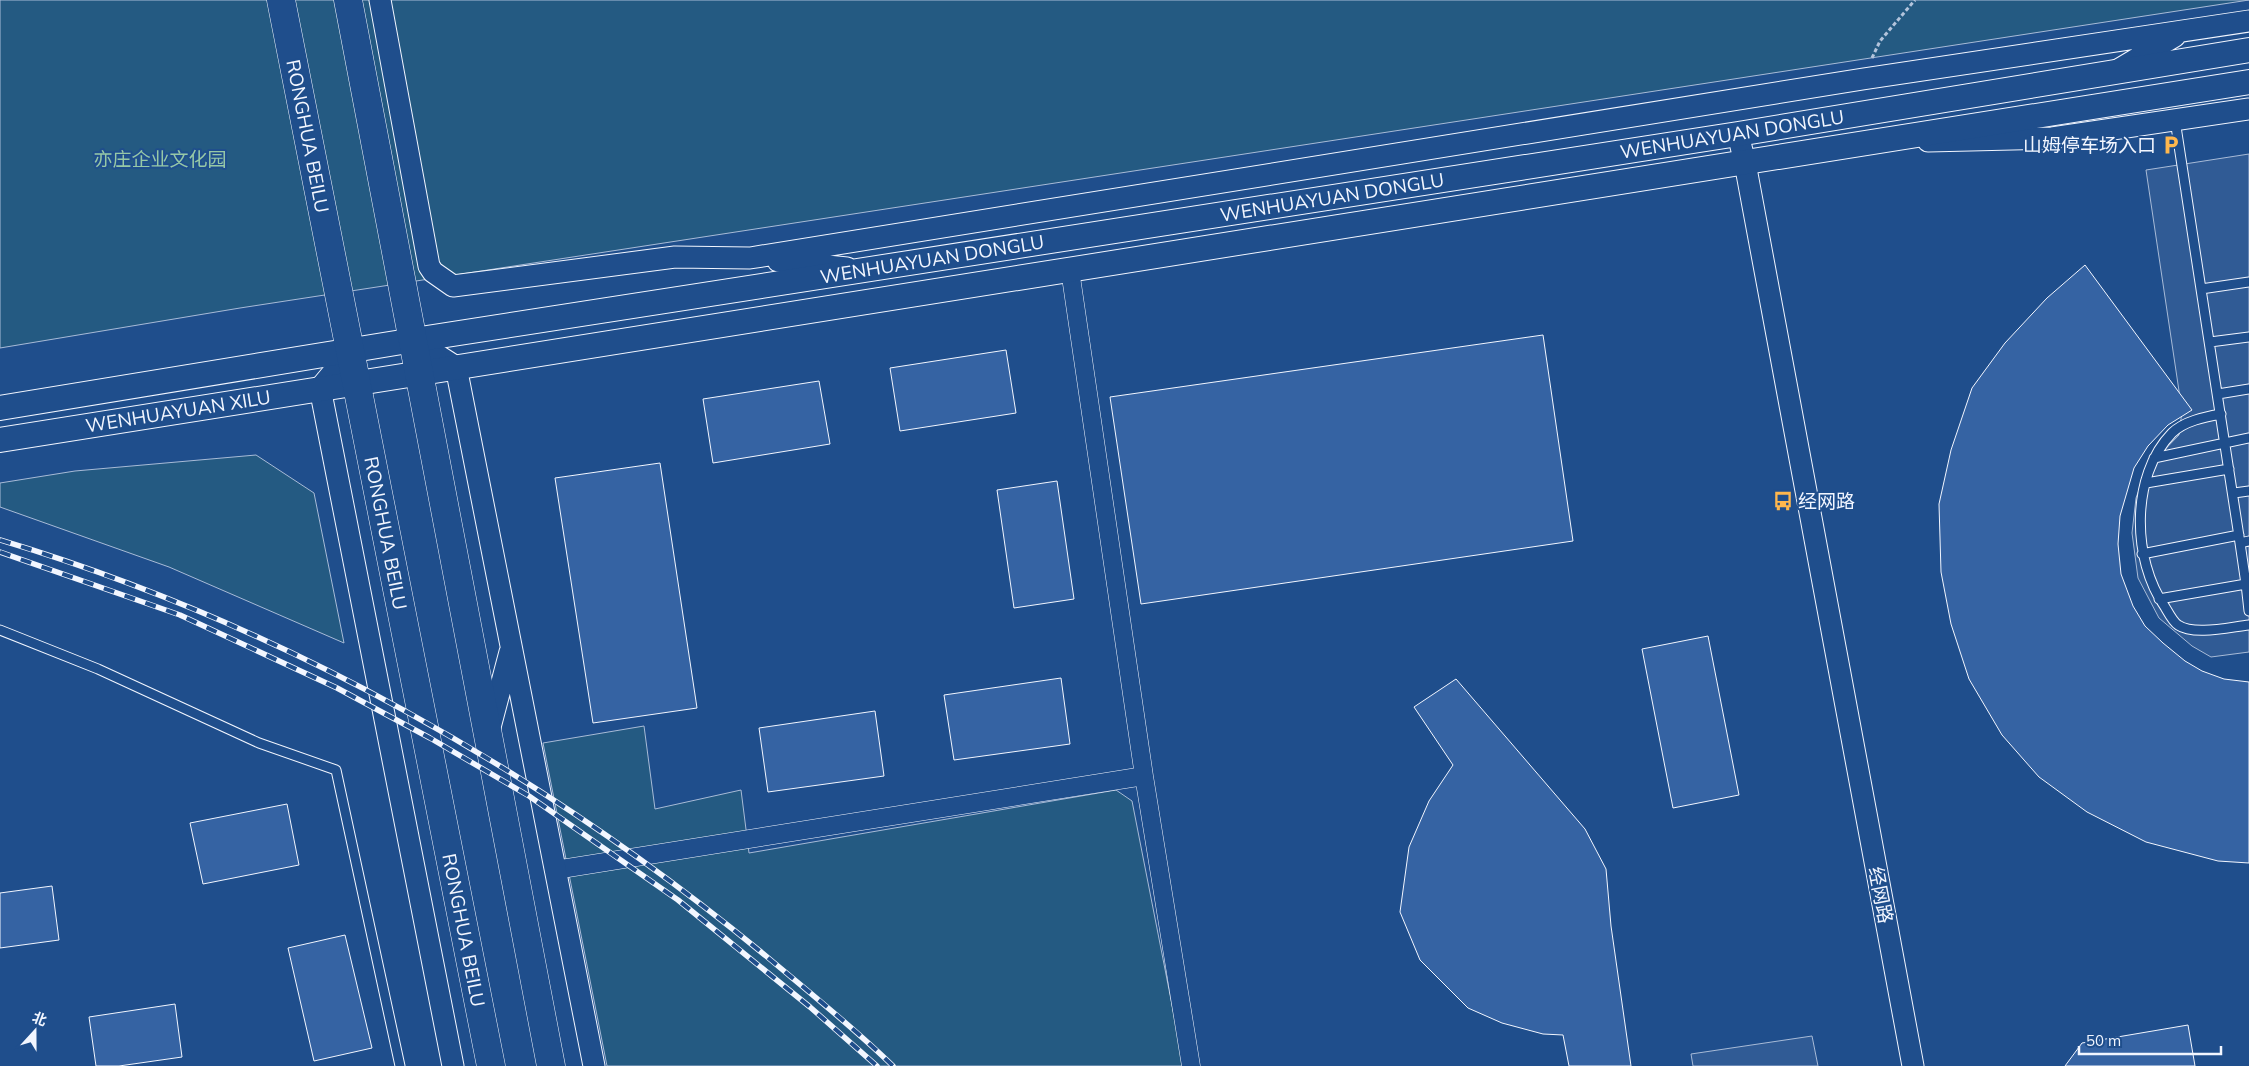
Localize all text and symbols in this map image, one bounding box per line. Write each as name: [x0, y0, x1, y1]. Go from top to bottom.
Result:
street label: RONGHUA BEILU: [281, 57, 335, 215]
street label: WENHUAYUAN DONGLU: [1618, 104, 1846, 164]
place label: 山姆停车场入口: [2023, 133, 2156, 157]
parking icon: 山姆停车场入口: [2160, 134, 2182, 156]
park label: 亦庄企业文化园: [93, 147, 227, 171]
street label: WENHUAYUAN DONGLU: [1218, 167, 1446, 227]
street label: WENHUAYUAN DONGLU: [818, 229, 1046, 289]
street label: WENHUAYUAN XILU: [84, 385, 272, 437]
street label: RONGHUA BEILU: [359, 454, 413, 612]
place label: 经网路: [1798, 489, 1855, 513]
bus stop icon: 经网路: [1772, 490, 1794, 512]
street label: RONGHUA BEILU: [437, 851, 491, 1009]
street label: 经网路: [1864, 865, 1898, 925]
north arrow: [10, 1006, 60, 1056]
text: 北: [30, 1008, 49, 1030]
scale bar: [2079, 1024, 2222, 1056]
text: 50 m: [2086, 1031, 2121, 1050]

